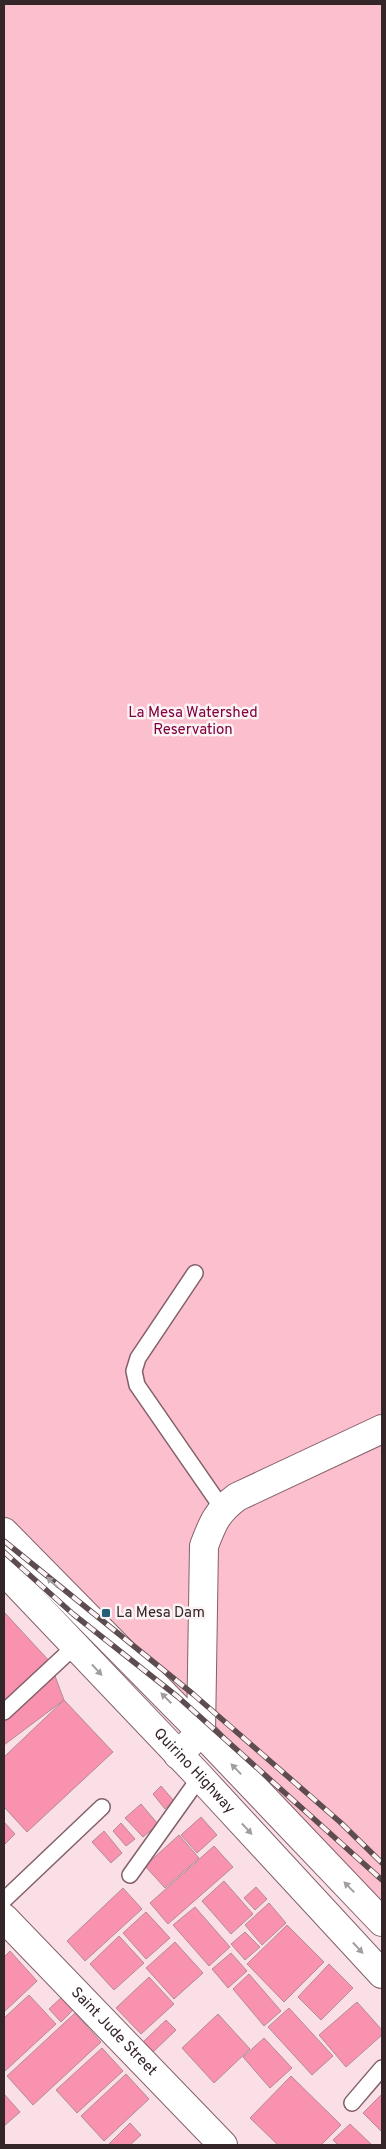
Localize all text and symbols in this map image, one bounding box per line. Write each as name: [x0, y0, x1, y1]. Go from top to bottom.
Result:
park label: La Mesa Watershed Reservation: [128, 704, 258, 740]
one-way arrow: [47, 1576, 59, 1588]
place label: La Mesa Dam: [116, 1604, 205, 1623]
marker: La Mesa Dam: [100, 1607, 112, 1619]
one-way arrow: [91, 1663, 103, 1675]
one-way arrow: [161, 1692, 173, 1704]
street label: Quirino Highway: [149, 1724, 239, 1818]
one-way arrow: [230, 1764, 242, 1776]
one-way arrow: [241, 1822, 253, 1834]
one-way arrow: [343, 1881, 355, 1893]
one-way arrow: [352, 1941, 364, 1953]
street label: Saint Jude Street: [67, 1983, 161, 2080]

